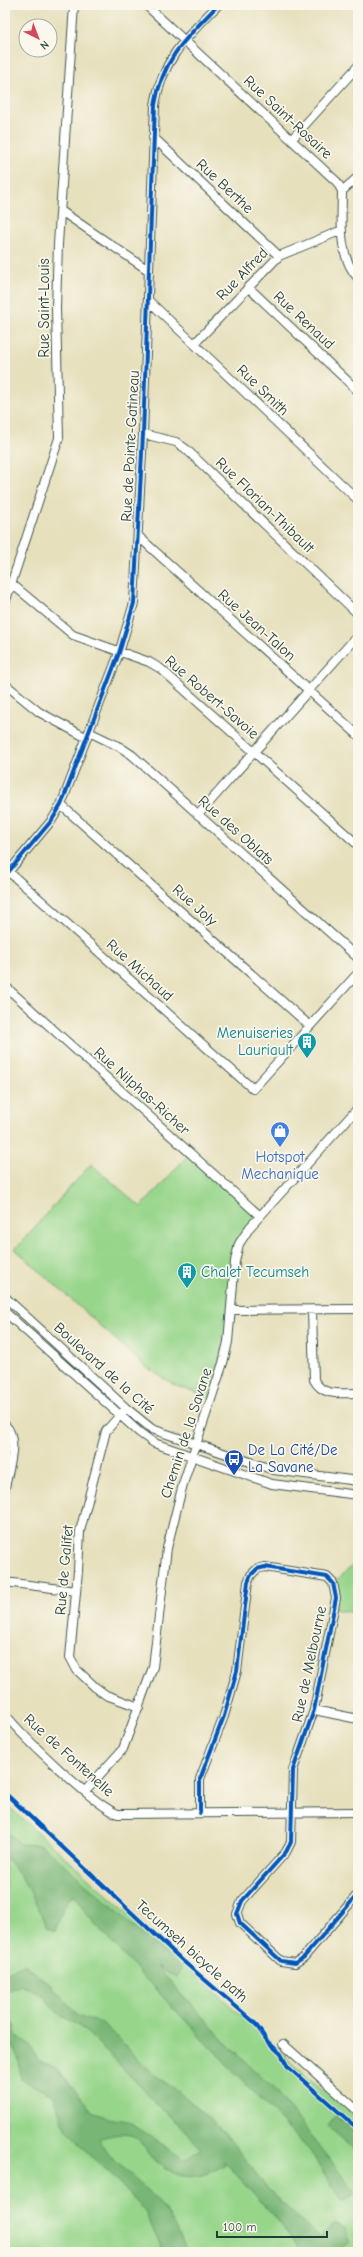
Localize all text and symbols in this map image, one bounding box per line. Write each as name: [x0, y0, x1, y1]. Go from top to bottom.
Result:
north arrow: [18, 18, 58, 58]
text: N: [37, 38, 51, 52]
street label: Rue Saint-Rosaire: [240, 71, 336, 163]
street label: Rue Berthe: [193, 155, 258, 217]
street label: Rue Alfred: [212, 244, 272, 304]
street label: Rue Saint-Louis: [35, 258, 53, 358]
street label: Rue Renaud: [270, 287, 338, 353]
street label: Rue Smith: [233, 361, 293, 419]
street label: Rue de Pointe-Gatineau: [117, 370, 143, 522]
street label: Rue Florian-Thibault: [212, 453, 318, 557]
street label: Rue Jean-Talon: [214, 585, 300, 665]
street label: Rue Robert-Savoie: [161, 651, 263, 743]
street label: Rue des Oblats: [195, 792, 277, 868]
street label: Rue Joly: [169, 880, 221, 930]
street label: Rue Michaud: [103, 935, 177, 1005]
place label: Menuiseries Lauriault: [217, 1024, 294, 1059]
building icon: Menuiseries Lauriault: [296, 1031, 318, 1059]
street label: Rue Nilphas-Richer: [90, 1043, 194, 1139]
shop icon: Hotspot Mechanique: [269, 1120, 291, 1148]
place label: Hotspot Mechanique: [241, 1148, 319, 1183]
building icon: Chalet Tecumseh: [176, 1261, 198, 1289]
place label: Chalet Tecumseh: [201, 1263, 309, 1281]
street label: Boulevard de la Cité: [50, 1318, 158, 1418]
street label: Chemin de la Savane: [156, 1365, 216, 1500]
place label: De La Cité/De La Savane: [248, 1441, 338, 1476]
bus stop icon: De La Cité/De La Savane: [223, 1448, 245, 1476]
street label: Rue de Galifet: [51, 1523, 77, 1616]
street label: Rue de Melbourne: [288, 1604, 330, 1724]
street label: Rue de Fontenelle: [20, 1710, 118, 1800]
street label: Tecumseh bicycle path: [132, 1896, 252, 2006]
scale bar: [217, 2213, 327, 2239]
text: 100 m: [223, 2220, 256, 2234]

